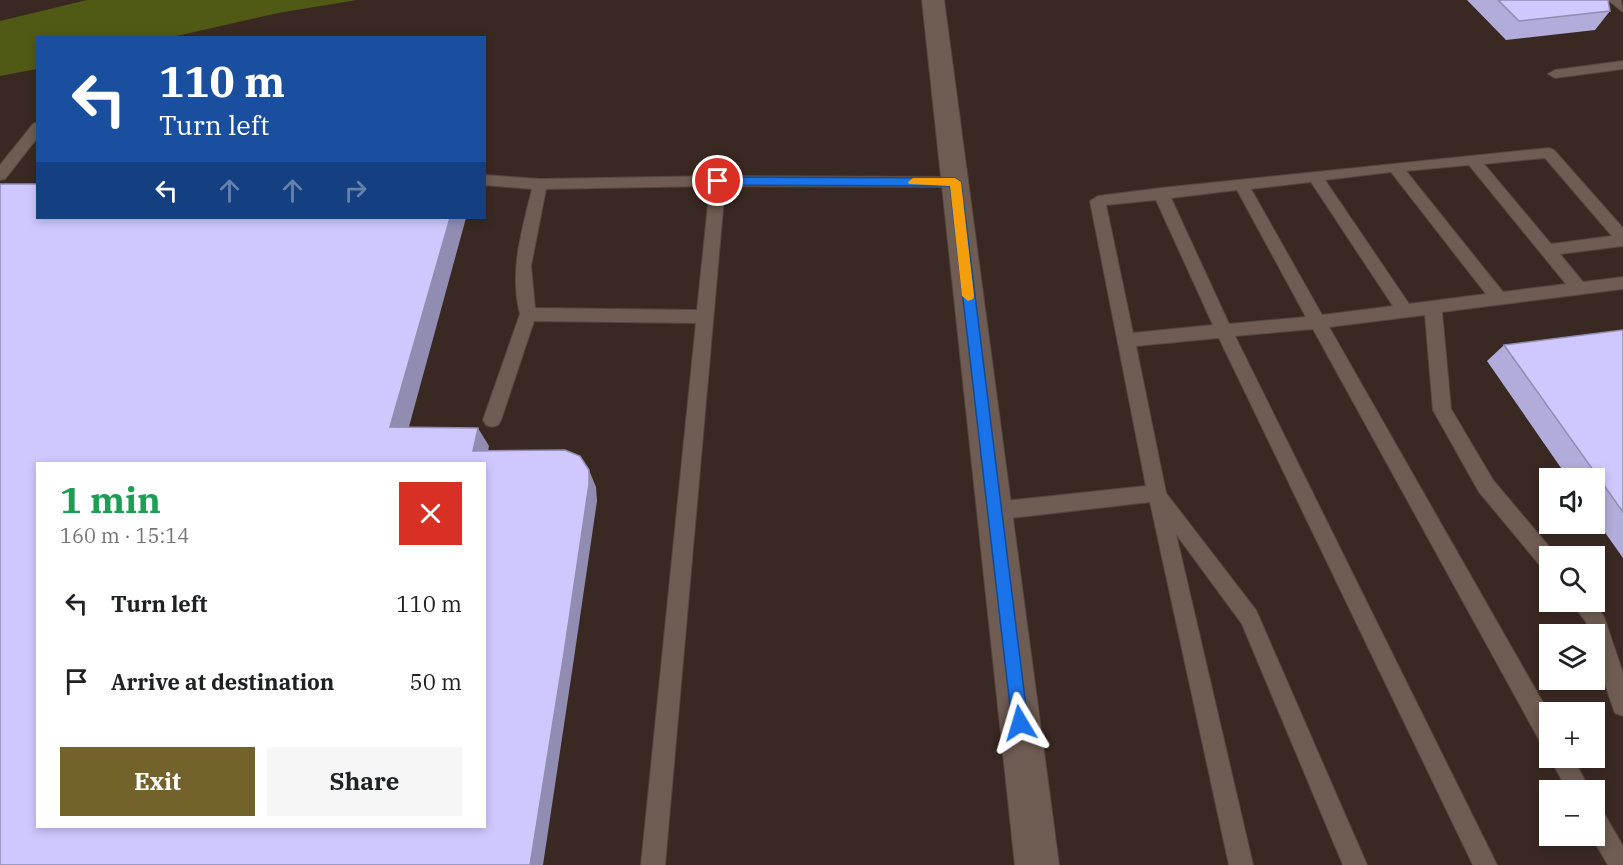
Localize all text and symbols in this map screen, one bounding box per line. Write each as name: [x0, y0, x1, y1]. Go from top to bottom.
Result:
text: 110 m: [159, 54, 285, 109]
icon: left: [60, 60, 138, 138]
text: Turn left: [159, 107, 270, 142]
pin: [692, 155, 743, 206]
icon: arrive: [701, 164, 734, 197]
icon: left: [150, 174, 183, 207]
icon: ahead: [213, 174, 246, 207]
icon: ahead: [276, 174, 309, 207]
icon: right: [339, 174, 372, 207]
map controls: [1539, 468, 1605, 846]
button: sound: [1539, 468, 1605, 534]
text: 1 min: [60, 476, 161, 523]
button: close: [399, 482, 462, 545]
text: 160 m · 15:14: [60, 522, 189, 549]
button: search: [1539, 546, 1605, 612]
icon: left: [60, 587, 93, 620]
text: Turn left: [111, 589, 207, 618]
text: 110 m: [396, 589, 462, 618]
button: layers: [1539, 624, 1605, 690]
icon: arrive: [60, 665, 93, 698]
text: Arrive at destination: [111, 667, 334, 696]
text: 50 m: [410, 667, 462, 696]
position arrow: [988, 691, 1052, 755]
button: +: [1539, 702, 1605, 768]
button: Exit: [60, 747, 255, 816]
button: Share: [267, 747, 462, 816]
button: −: [1539, 780, 1605, 846]

